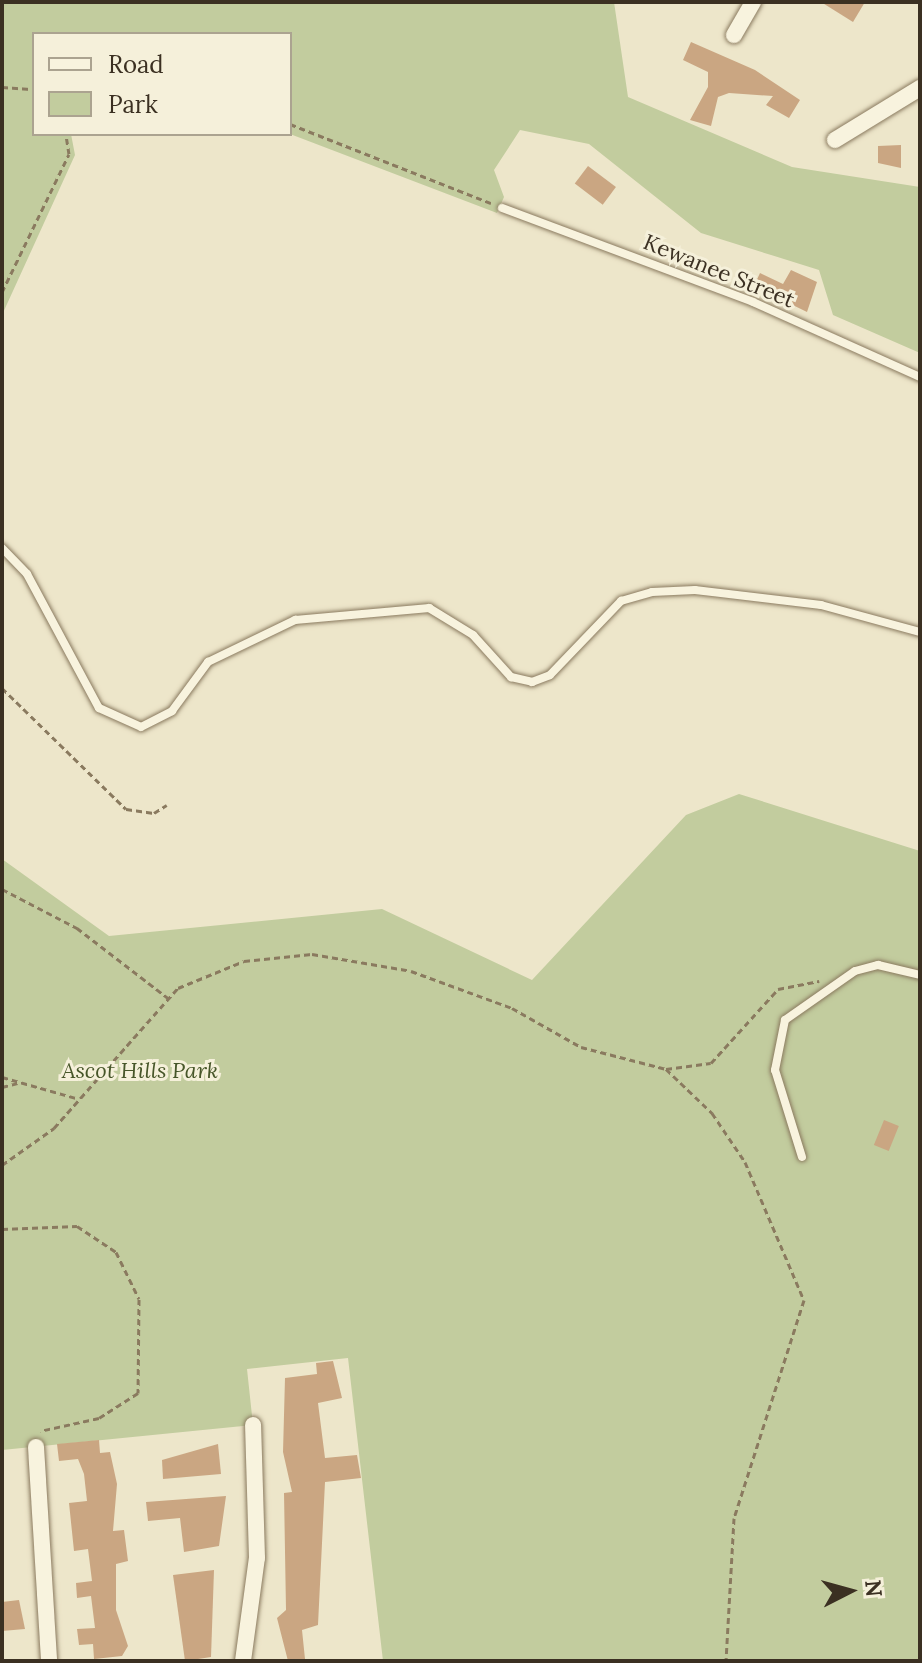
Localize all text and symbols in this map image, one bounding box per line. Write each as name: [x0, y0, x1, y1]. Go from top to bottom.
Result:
legend: [32, 32, 292, 136]
text: Road: [108, 49, 164, 80]
text: Park: [108, 89, 158, 120]
street label: Kewanee Street: [640, 229, 798, 313]
park label: Ascot Hills Park: [62, 1058, 218, 1084]
north arrow: [810, 1551, 890, 1631]
text: N: [859, 1579, 889, 1598]

